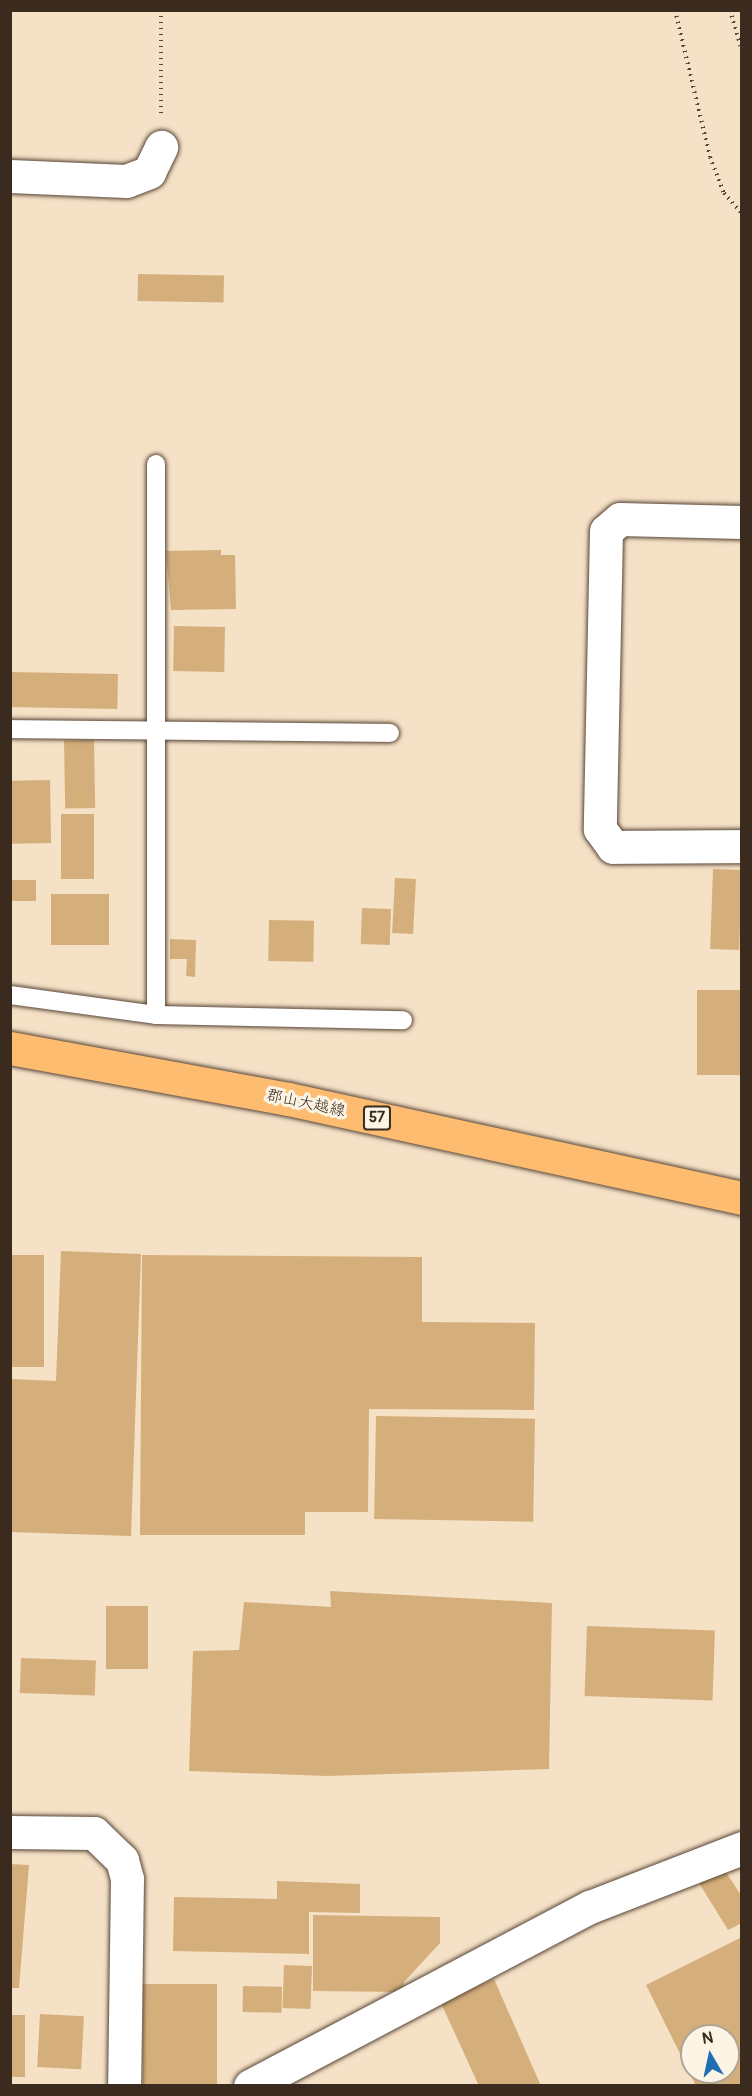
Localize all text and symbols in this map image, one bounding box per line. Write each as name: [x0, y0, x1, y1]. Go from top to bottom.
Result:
street label: 郡山大越線: [265, 1085, 347, 1121]
road number: 57: [362, 1106, 392, 1130]
north arrow: [680, 2024, 740, 2084]
text: N: [701, 2027, 714, 2049]

